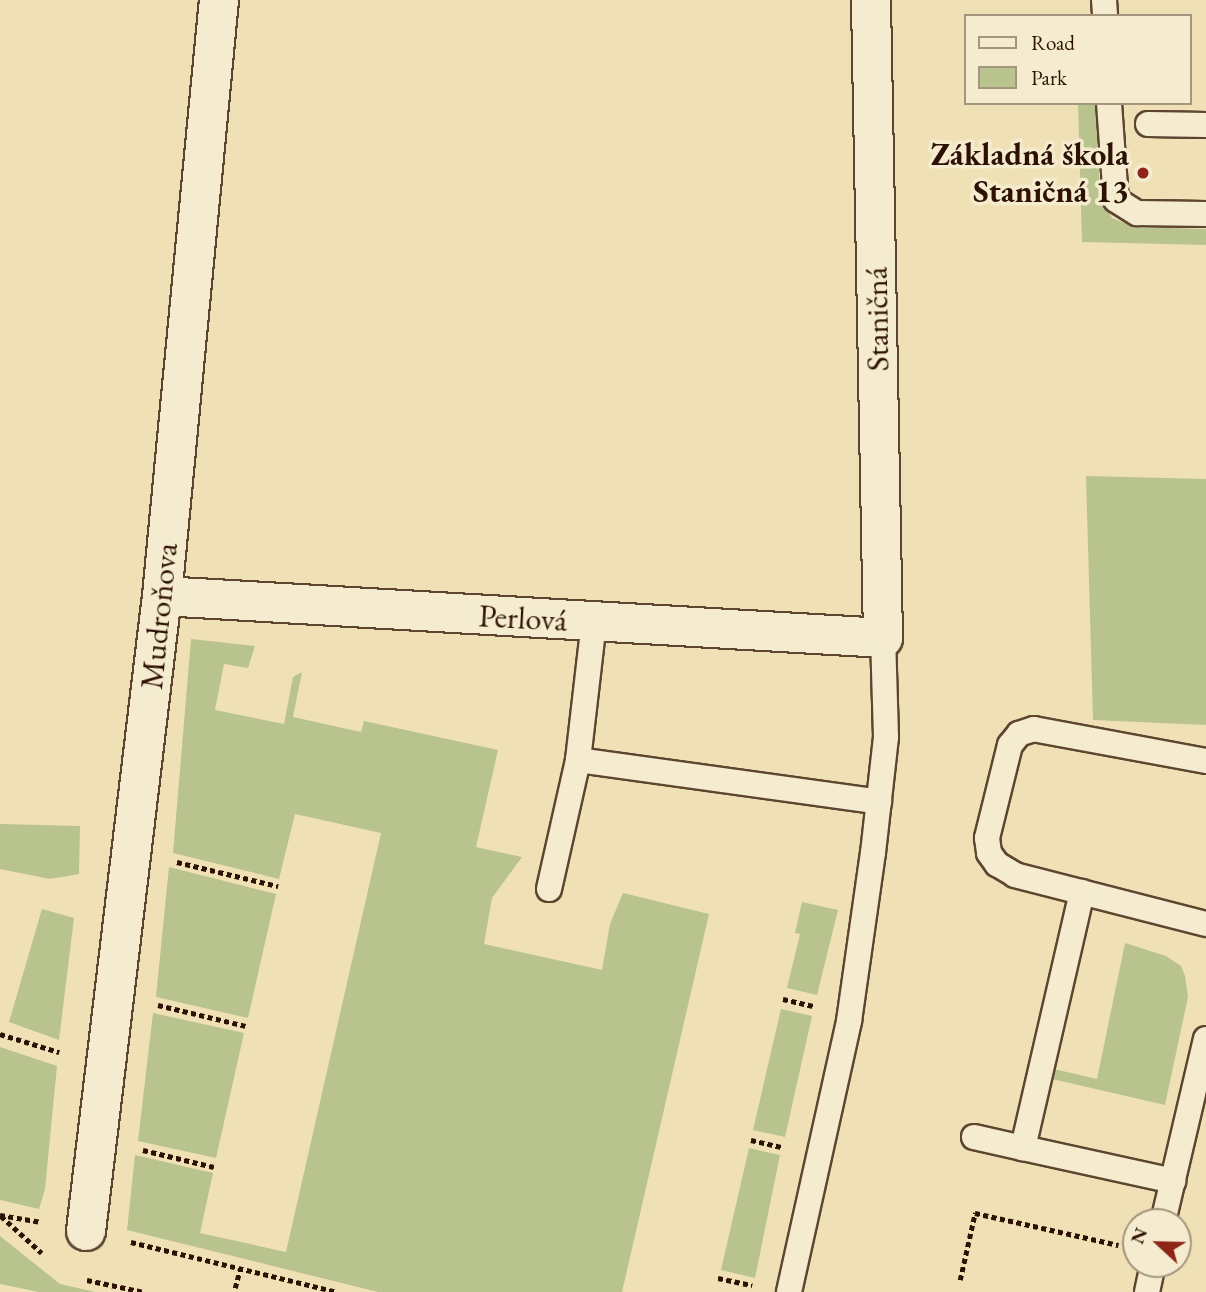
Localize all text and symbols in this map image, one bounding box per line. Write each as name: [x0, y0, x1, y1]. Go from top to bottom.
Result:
legend: [964, 14, 1192, 105]
text: Road: [1031, 29, 1075, 56]
text: Park: [1031, 64, 1067, 91]
place label: Základná škola Staničná 13: [931, 136, 1129, 211]
marker: Základná škola Staničná 13: [1135, 165, 1151, 181]
street label: Staničná: [857, 266, 897, 372]
street label: Mudroňova: [132, 541, 186, 691]
street label: Perlová: [478, 597, 568, 639]
north arrow: [1122, 1208, 1192, 1278]
text: N: [1124, 1224, 1153, 1248]

